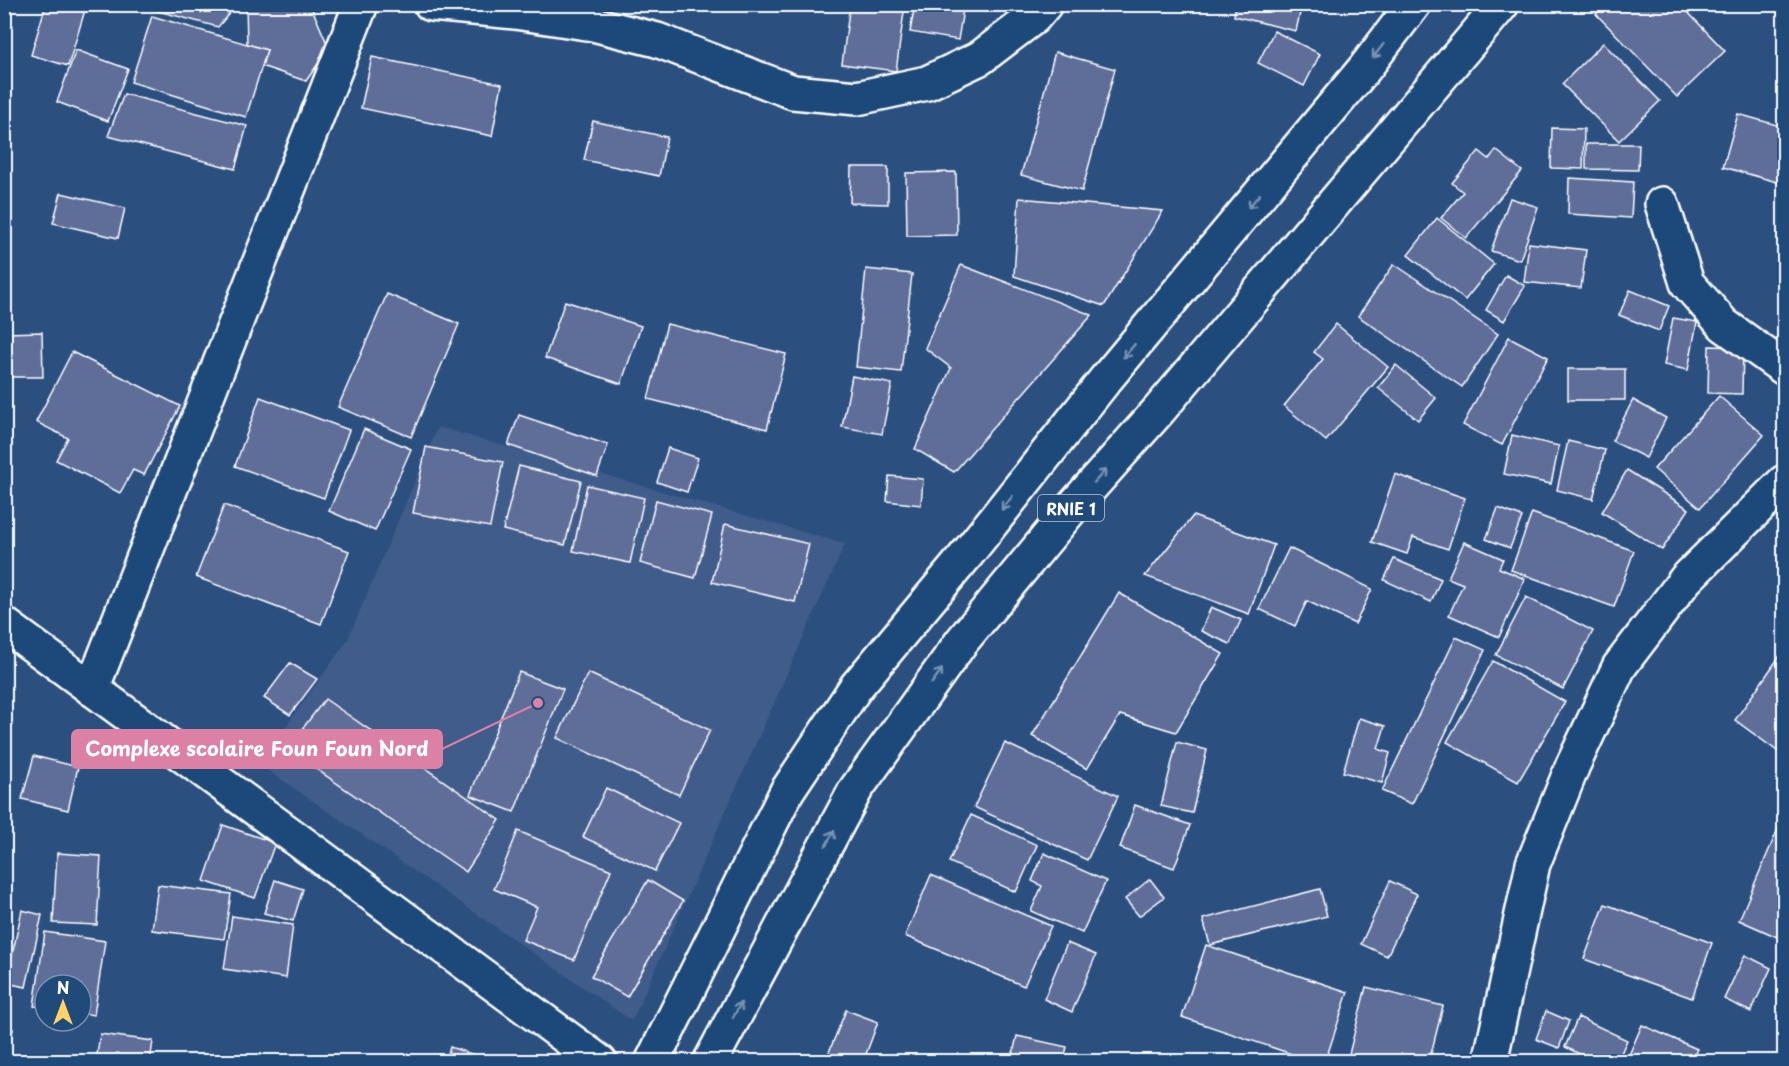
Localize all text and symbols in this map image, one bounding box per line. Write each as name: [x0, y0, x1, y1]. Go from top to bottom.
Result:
one-way arrow: [1372, 42, 1385, 58]
one-way arrow: [1247, 193, 1261, 208]
one-way arrow: [1122, 343, 1136, 358]
one-way arrow: [1093, 469, 1107, 484]
one-way arrow: [1001, 495, 1014, 511]
road number: RNIE 1: [1038, 495, 1104, 521]
one-way arrow: [931, 669, 944, 685]
callout: Complexe scolaire Foun Foun Nord: [72, 730, 442, 768]
text: Complexe scolaire Foun Foun Nord: [85, 733, 429, 763]
one-way arrow: [824, 830, 836, 847]
north arrow: [33, 973, 93, 1033]
text: N: [57, 975, 69, 999]
one-way arrow: [731, 1002, 743, 1019]

